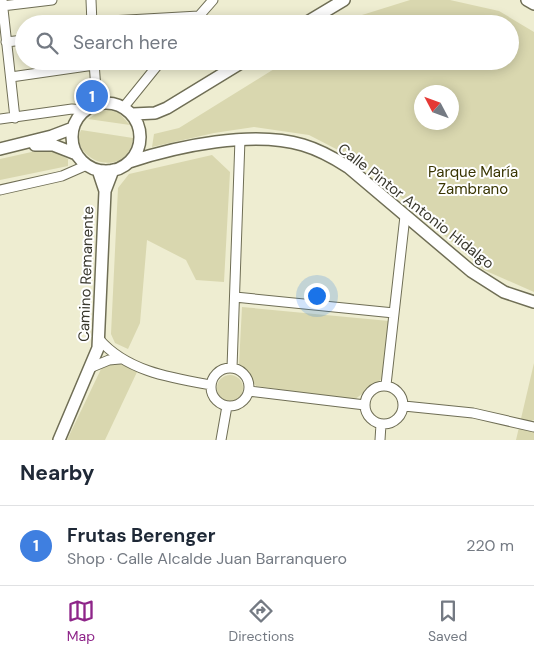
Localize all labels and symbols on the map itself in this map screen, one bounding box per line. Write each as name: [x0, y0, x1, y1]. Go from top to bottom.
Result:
pin: 1: [76, 77, 108, 115]
north arrow: [414, 85, 459, 130]
street label: Calle Pintor Antonio Hidalgo: [334, 139, 498, 273]
park label: Parque María Zambrano: [428, 162, 518, 199]
street label: Camino Remanente: [74, 206, 98, 342]
your location: [304, 283, 330, 309]

